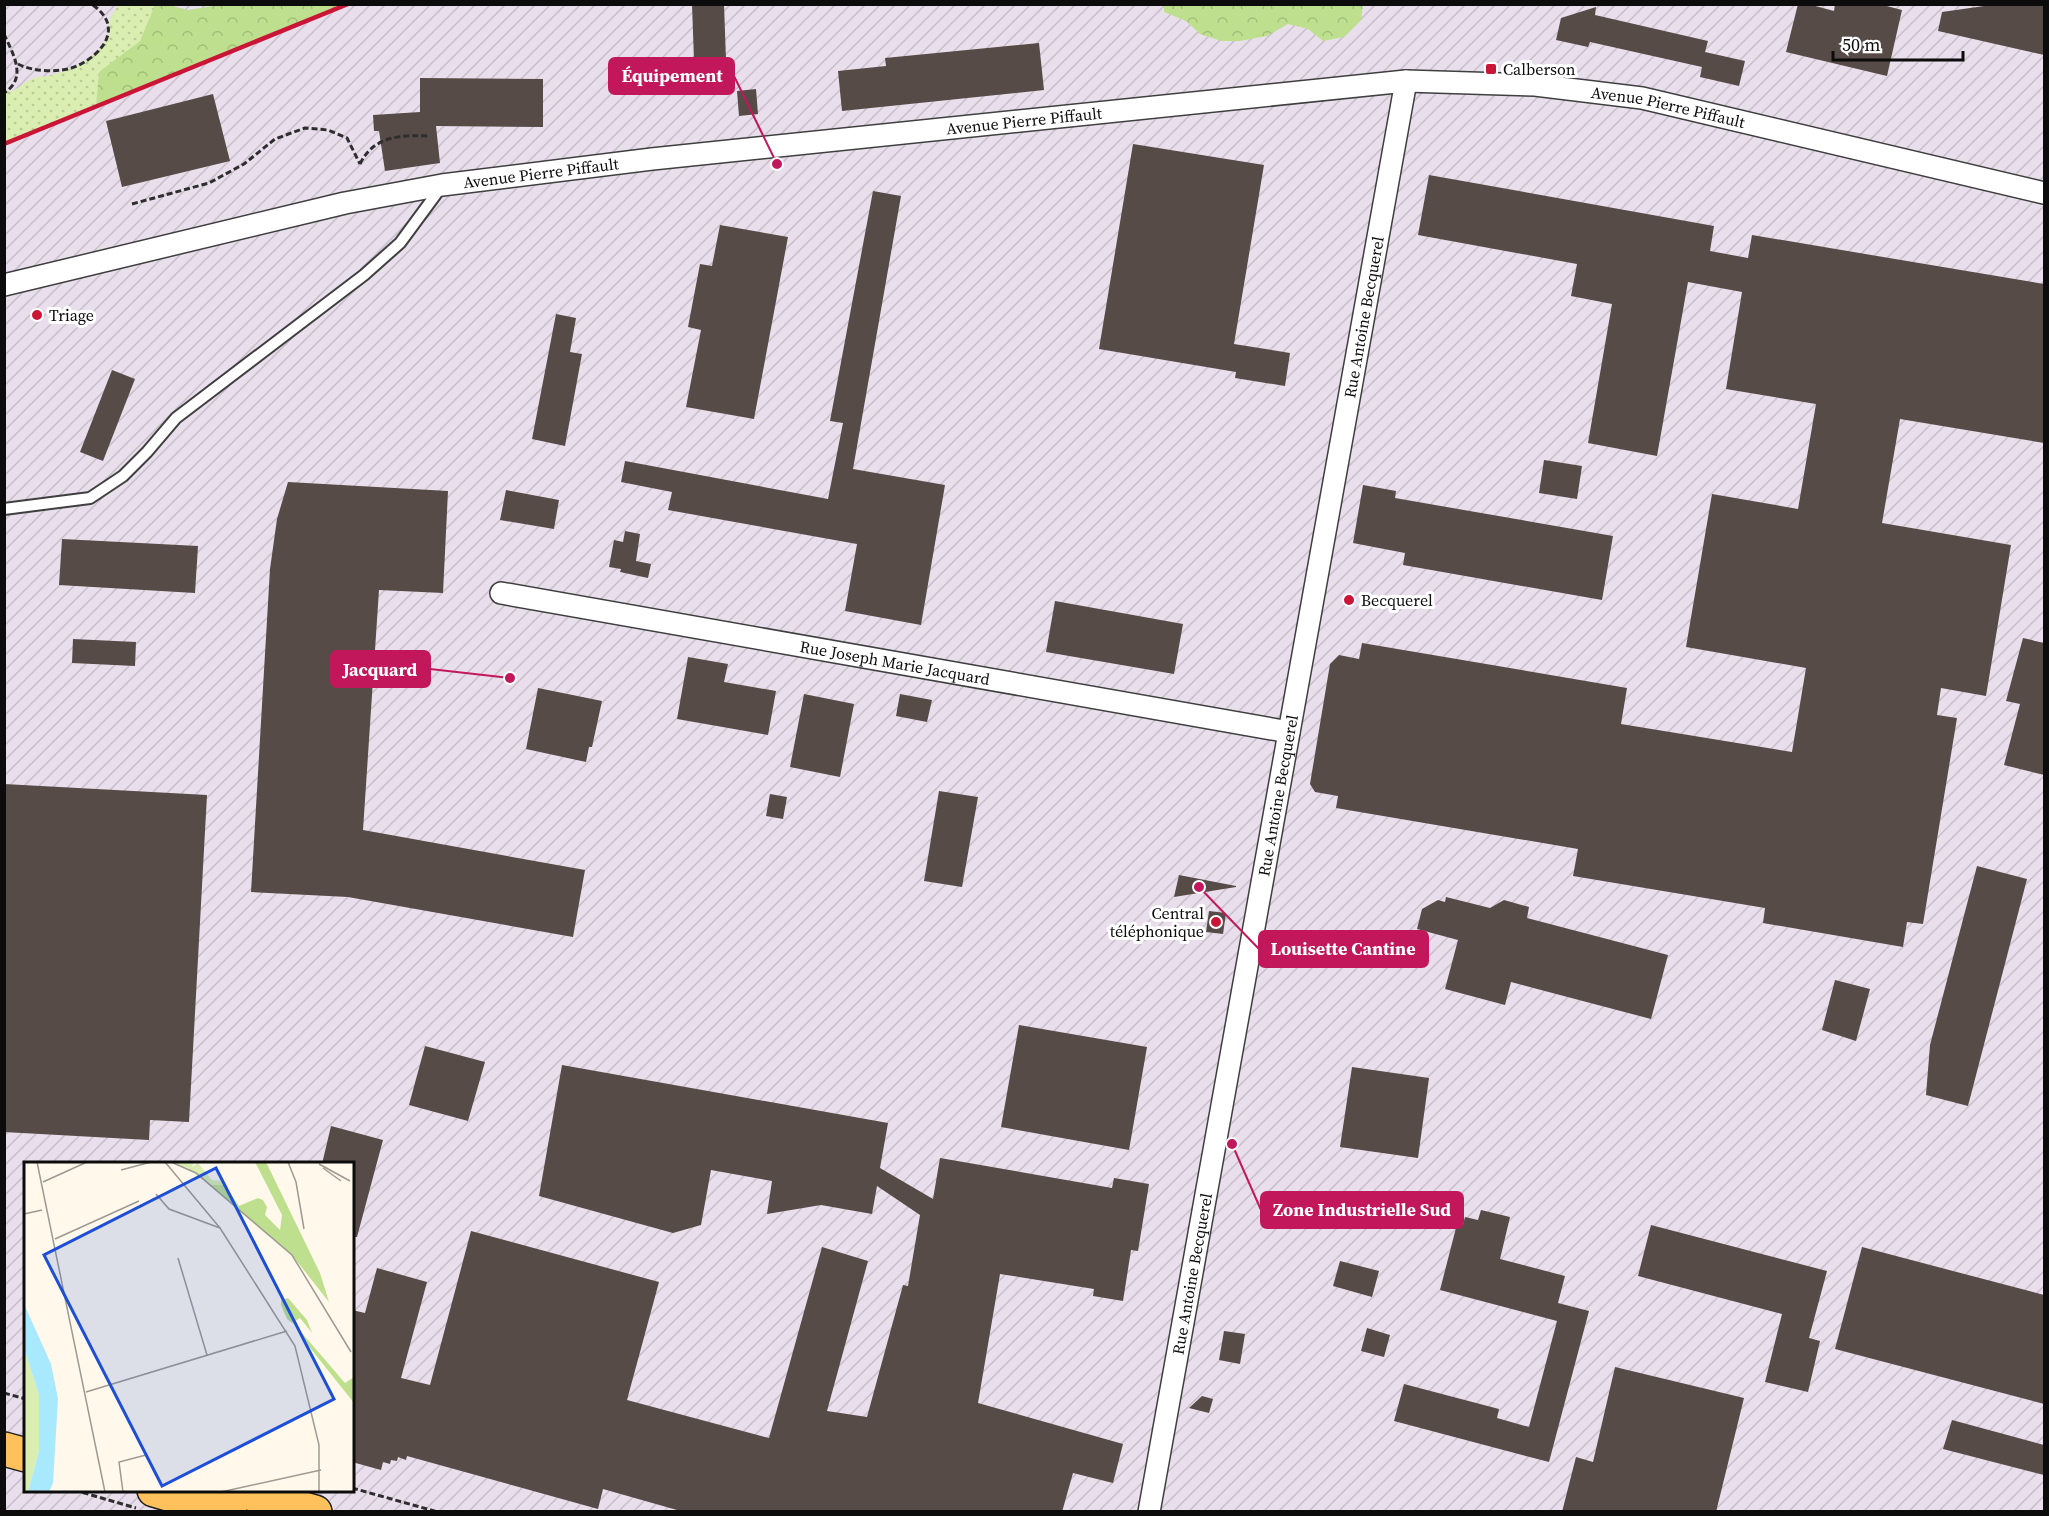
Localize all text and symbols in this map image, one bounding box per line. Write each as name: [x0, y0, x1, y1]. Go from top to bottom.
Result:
scale bar: [1833, 24, 1964, 62]
text: 50 m: [1842, 32, 1880, 57]
callout: Équipement: [609, 58, 734, 94]
place label: Calberson: [1503, 58, 1576, 80]
marker: Calberson: [1484, 62, 1498, 76]
text: Équipement: [621, 63, 723, 88]
street label: Avenue Pierre Piffault: [1590, 81, 1748, 133]
street label: Avenue Pierre Piffault: [945, 101, 1104, 140]
street label: Avenue Pierre Piffault: [462, 152, 621, 193]
street label: Rue Antoine Becquerel: [1338, 234, 1389, 400]
place label: Triage: [49, 304, 94, 326]
marker: Triage: [30, 308, 44, 322]
place label: Becquerel: [1361, 589, 1433, 611]
marker: Becquerel: [1342, 593, 1356, 607]
street label: Rue Joseph Marie Jacquard: [798, 635, 992, 690]
callout: Jacquard: [331, 651, 430, 687]
text: Jacquard: [342, 657, 418, 682]
street label: Rue Antoine Becquerel: [1252, 713, 1303, 878]
place label: Central téléphonique: [1110, 902, 1204, 942]
marker: Central téléphonique: [1209, 915, 1223, 929]
callout: Louisette Cantine: [1259, 931, 1428, 967]
text: Louisette Cantine: [1270, 936, 1416, 961]
inset map: [24, 1162, 354, 1492]
street label: Rue Antoine Becquerel: [1166, 1191, 1217, 1356]
callout: Zone Industrielle Sud: [1261, 1192, 1463, 1228]
text: Zone Industrielle Sud: [1273, 1197, 1451, 1222]

